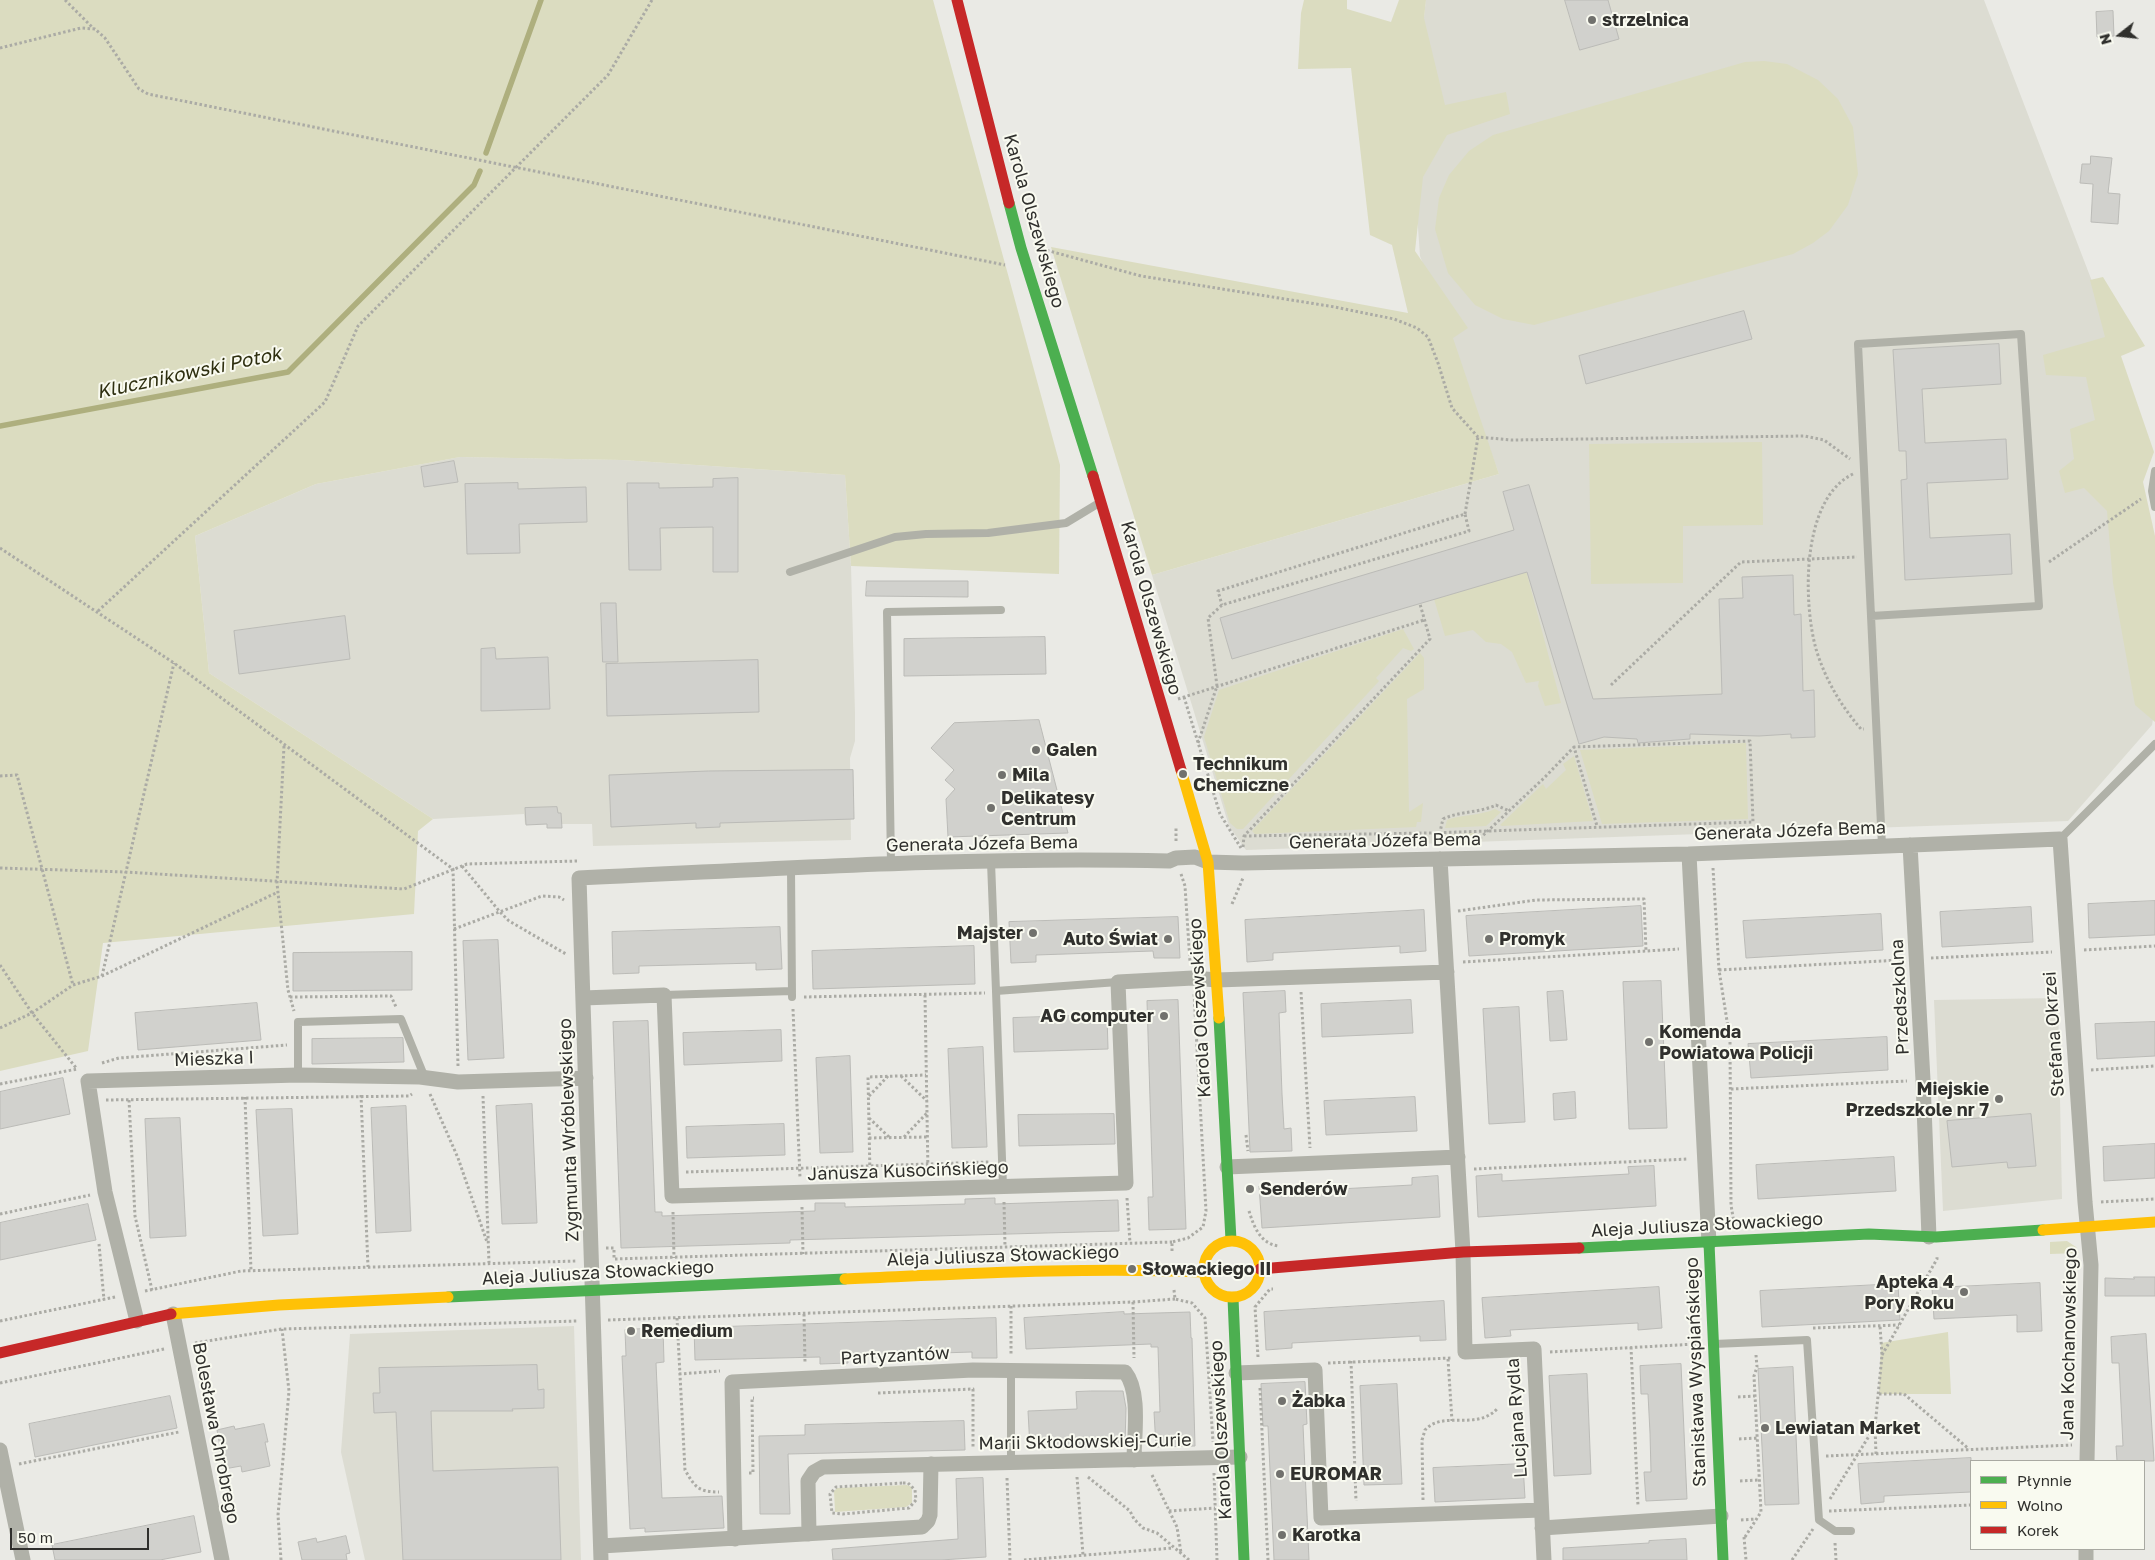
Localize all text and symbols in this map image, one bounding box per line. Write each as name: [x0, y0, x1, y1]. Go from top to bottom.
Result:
place label: strzelnica: [1602, 9, 1689, 31]
north arrow: [2095, 10, 2145, 60]
marker: strzelnica: [1586, 14, 1598, 26]
text: N: [2095, 32, 2115, 47]
street label: Karola Olszewskiego: [999, 132, 1069, 310]
water label: Klucznikowski Potok: [95, 342, 283, 404]
street label: Karola Olszewskiego: [1116, 519, 1186, 697]
place label: Galen: [1046, 739, 1097, 761]
marker: Galen: [1030, 744, 1042, 756]
place label: Technikum Chemiczne: [1193, 753, 1289, 796]
place label: Mila: [1012, 764, 1049, 786]
marker: Technikum Chemiczne: [1177, 768, 1189, 780]
marker: Mila: [996, 769, 1008, 781]
place label: Delikatesy Centrum: [1001, 787, 1095, 830]
marker: Delikatesy Centrum: [985, 802, 997, 814]
street label: Generała Józefa Bema: [1694, 817, 1886, 845]
street label: Generała Józefa Bema: [1289, 829, 1481, 853]
street label: Generała Józefa Bema: [886, 832, 1078, 856]
street label: Karola Olszewskiego: [1185, 918, 1215, 1098]
place label: Majster: [957, 922, 1023, 944]
marker: Majster: [1027, 927, 1039, 939]
place label: Auto Świat: [1063, 928, 1158, 950]
place label: Promyk: [1499, 928, 1565, 950]
marker: Auto Świat: [1162, 933, 1174, 945]
marker: Promyk: [1483, 933, 1495, 945]
street label: Przedszkolna: [1886, 939, 1914, 1055]
street label: Stefana Okrzei: [2039, 970, 2069, 1098]
place label: AG computer: [1040, 1005, 1154, 1027]
marker: AG computer: [1158, 1010, 1170, 1022]
street label: Zygmunta Wróblewskiego: [554, 1018, 584, 1242]
place label: Komenda Powiatowa Policji: [1659, 1021, 1813, 1064]
marker: Komenda Powiatowa Policji: [1643, 1036, 1655, 1048]
street label: Mieszka I: [174, 1047, 254, 1071]
place label: Miejskie Przedszkole nr 7: [1846, 1078, 1989, 1120]
marker: Miejskie Przedszkole nr 7: [1993, 1093, 2005, 1105]
street label: Janusza Kusocińskiego: [807, 1157, 1009, 1185]
place label: Senderów: [1260, 1178, 1348, 1200]
marker: Senderów: [1244, 1183, 1256, 1195]
street label: Aleja Juliusza Słowackiego: [1590, 1208, 1824, 1242]
street label: Aleja Juliusza Słowackiego: [886, 1241, 1120, 1271]
street label: Jana Kochanowskiego: [2057, 1247, 2081, 1441]
street label: Aleja Juliusza Słowackiego: [481, 1256, 715, 1290]
street label: Stanisława Wyspiańskiego: [1681, 1257, 1711, 1487]
place label: Słowackiego II: [1142, 1258, 1271, 1280]
marker: Słowackiego II: [1126, 1263, 1138, 1275]
place label: Apteka 4 Pory Roku: [1864, 1271, 1954, 1314]
marker: Apteka 4 Pory Roku: [1958, 1286, 1970, 1298]
place label: Remedium: [641, 1320, 733, 1342]
marker: Remedium: [625, 1325, 637, 1337]
street label: Bolesława Chrobrego: [188, 1340, 244, 1526]
street label: Karola Olszewskiego: [1206, 1340, 1236, 1520]
street label: Partyzantów: [840, 1342, 950, 1370]
street label: Lucjana Rydla: [1502, 1357, 1532, 1479]
place label: Żabka: [1292, 1390, 1346, 1412]
marker: Żabka: [1276, 1395, 1288, 1407]
place label: Lewiatan Market: [1775, 1417, 1920, 1439]
marker: Lewiatan Market: [1759, 1422, 1771, 1434]
street label: Marii Skłodowskiej-Curie: [978, 1429, 1192, 1455]
legend: [1970, 1460, 2145, 1550]
place label: EUROMAR: [1290, 1463, 1382, 1485]
marker: EUROMAR: [1274, 1468, 1286, 1480]
text: Płynnie: [2017, 1471, 2072, 1489]
text: Wolno: [2017, 1496, 2063, 1514]
scale bar: [12, 1518, 151, 1550]
text: Korek: [2017, 1521, 2059, 1539]
place label: Karotka: [1292, 1524, 1361, 1546]
text: 50 m: [18, 1528, 53, 1546]
marker: Karotka: [1276, 1529, 1288, 1541]

